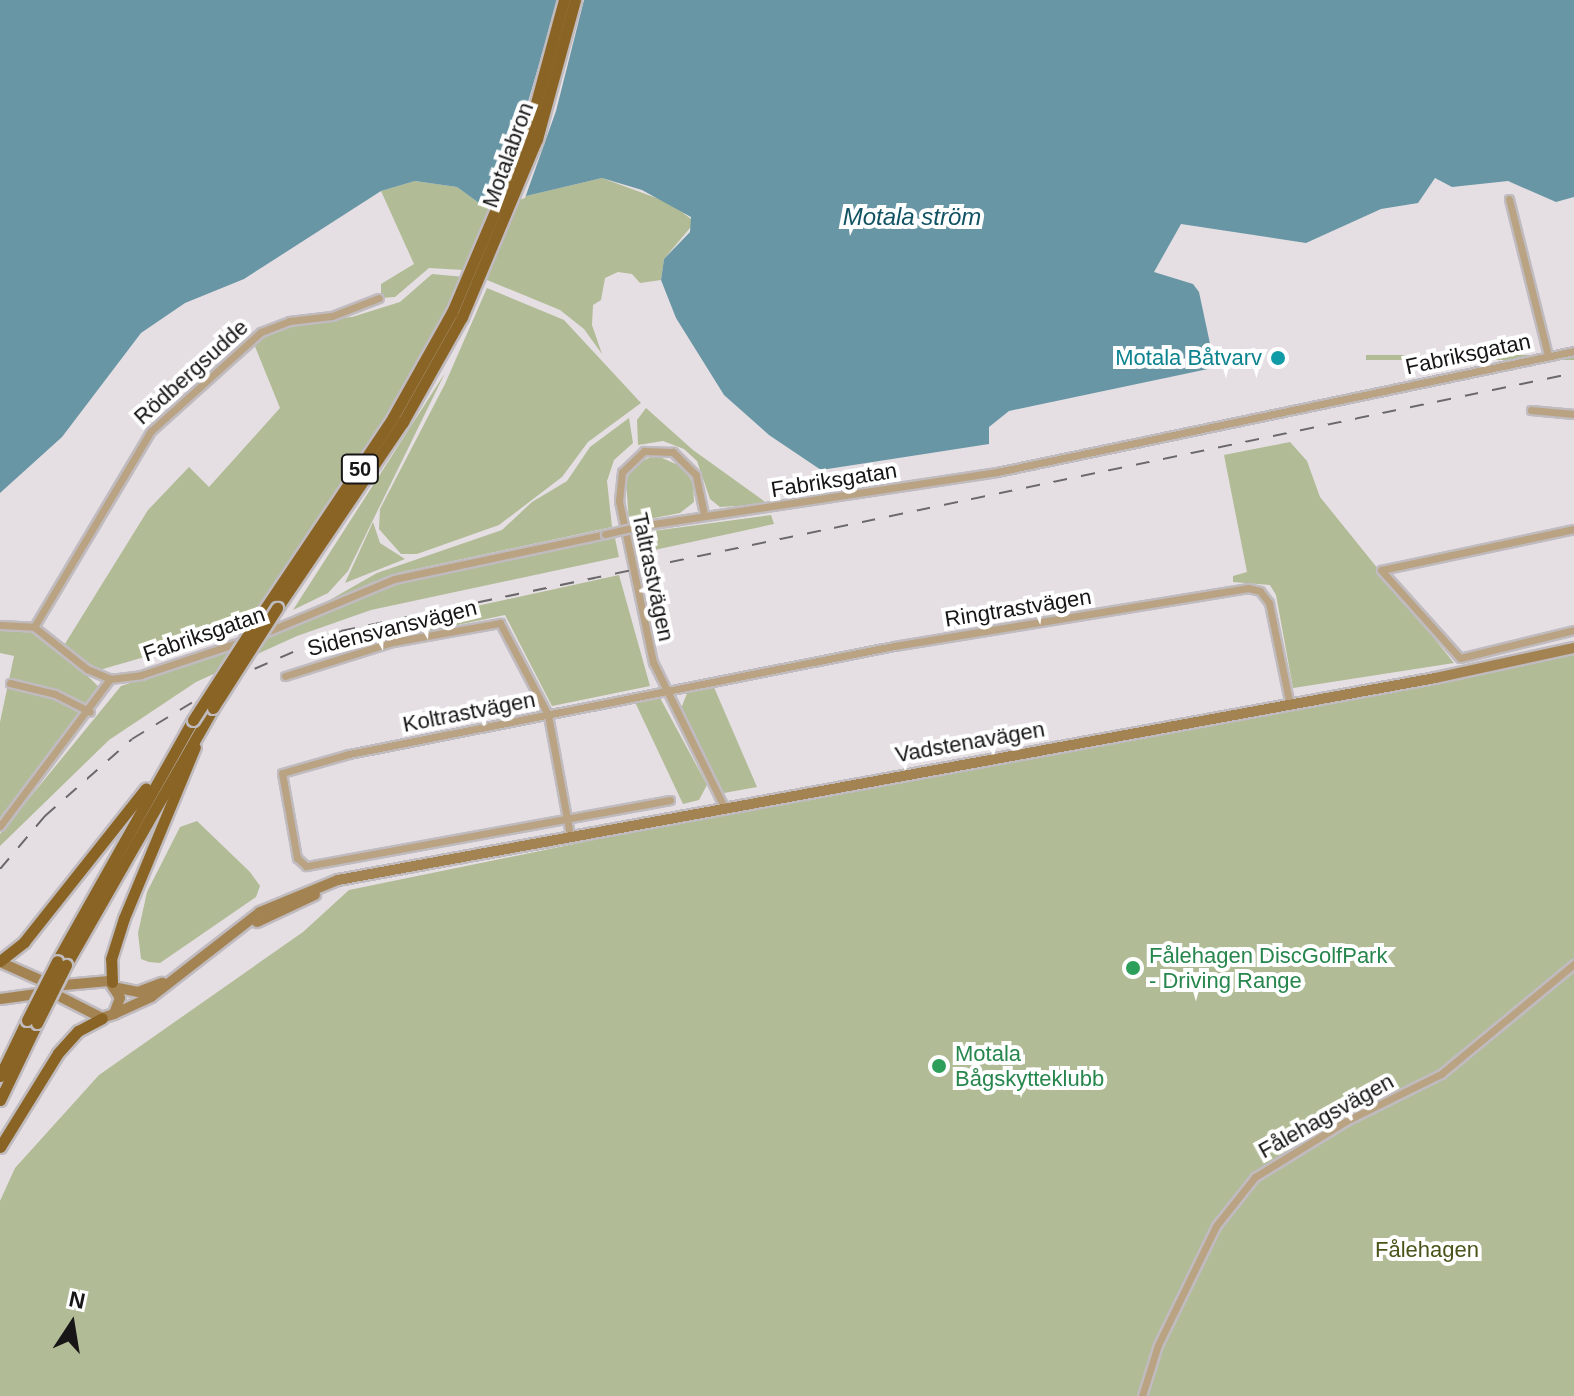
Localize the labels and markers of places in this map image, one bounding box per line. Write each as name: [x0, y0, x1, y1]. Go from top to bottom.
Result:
place label: Motala Båtvarv: [1115, 345, 1262, 371]
marker: Motala Båtvarv: [1269, 349, 1287, 367]
place label: Fålehagen DiscGolfPark - Driving Range: [1149, 942, 1387, 994]
marker: Fålehagen DiscGolfPark - Driving Range: [1124, 959, 1142, 977]
place label: Motala Bågskytteklubb: [955, 1040, 1104, 1092]
marker: Motala Bågskytteklubb: [930, 1057, 948, 1075]

